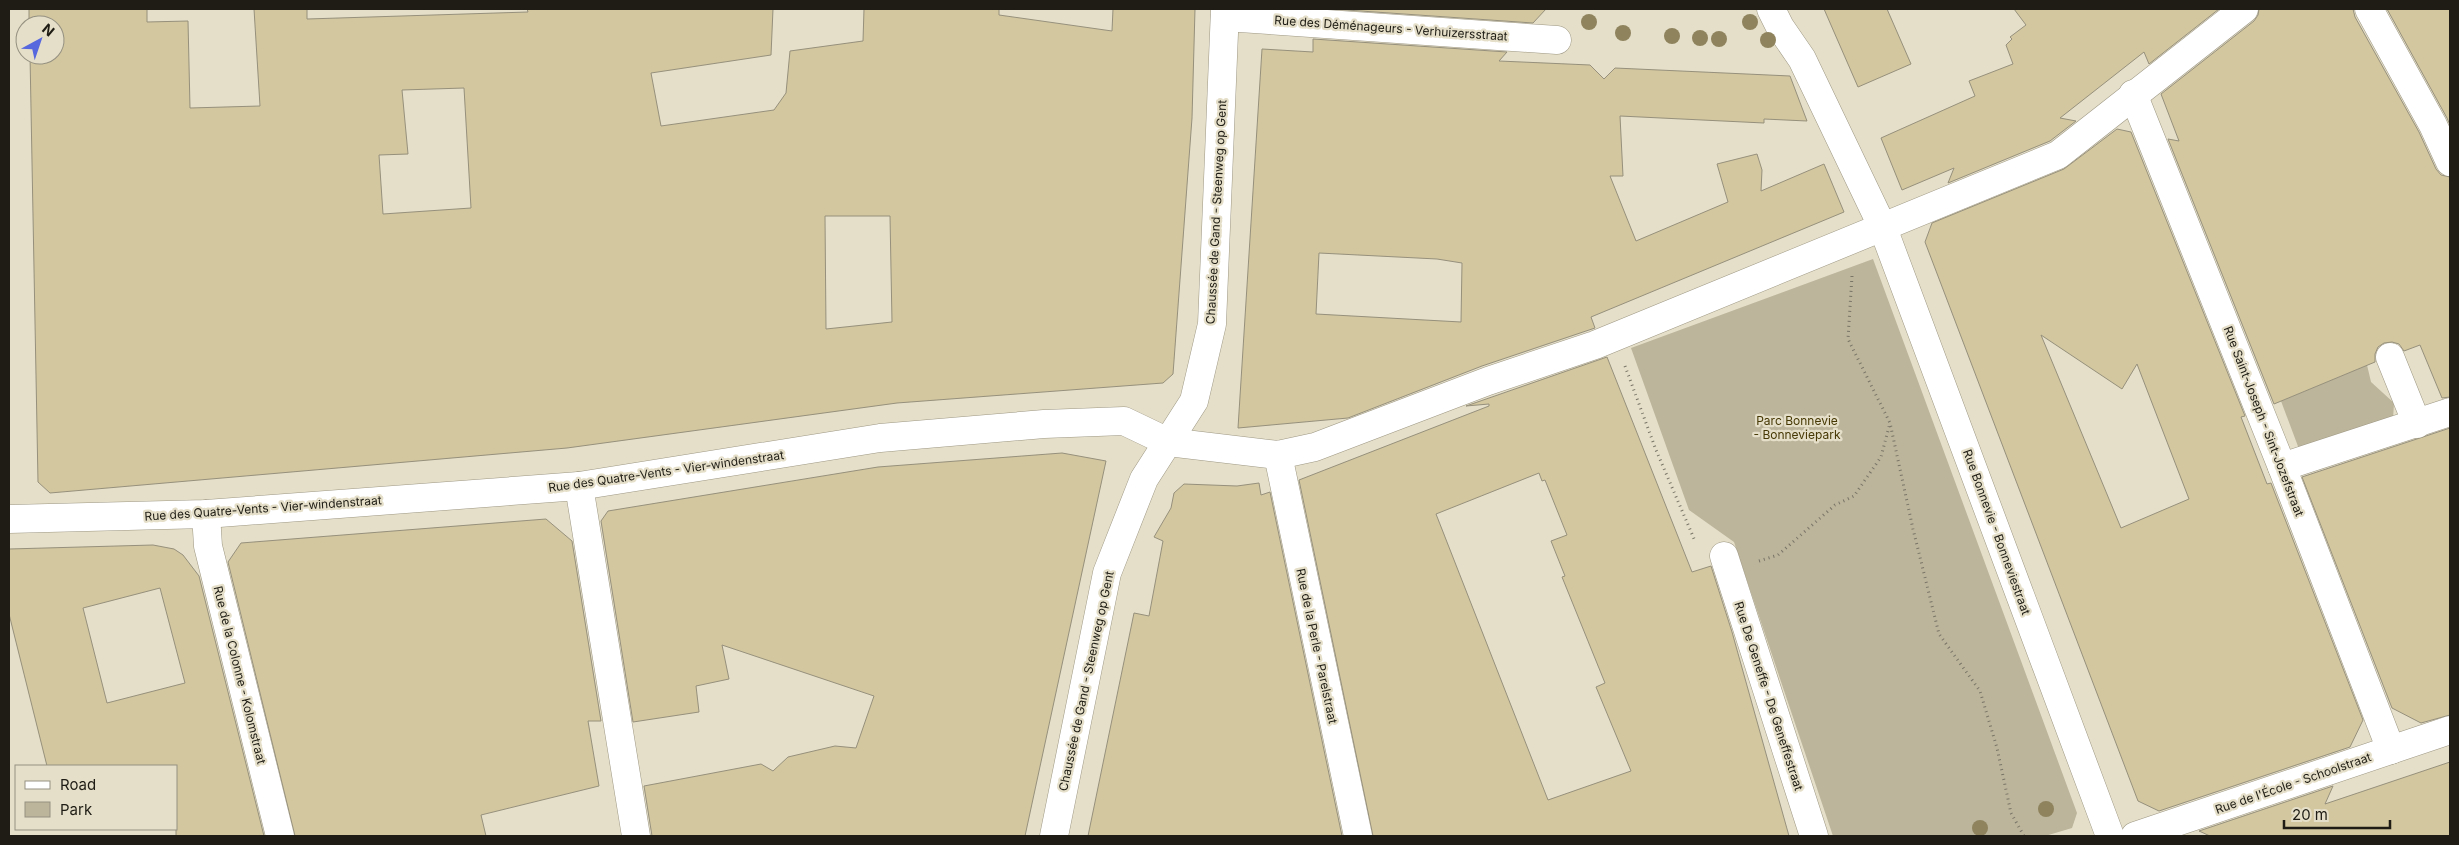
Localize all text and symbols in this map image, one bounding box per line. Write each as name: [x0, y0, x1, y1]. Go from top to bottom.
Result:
street label: Rue des Déménageurs - Verhuizersstraat: [1274, 12, 1508, 44]
north arrow: [15, 15, 65, 65]
text: N: [39, 20, 58, 40]
street label: Chaussée de Gand - Steenweg op Gent: [1203, 99, 1229, 325]
street label: Rue Saint-Joseph - Sint-Jozefstraat: [2221, 324, 2307, 518]
park label: Parc Bonnevie - Bonneviepark: [1753, 413, 1841, 442]
street label: Rue des Quatre-Vents - Vier-windenstraat: [547, 447, 785, 495]
street label: Rue Bonnevie - Bonneviestraat: [1960, 447, 2034, 617]
street label: Rue des Quatre-Vents - Vier-windenstraat: [144, 492, 382, 524]
street label: Rue de la Perle - Parelstraat: [1293, 567, 1341, 725]
street label: Chaussée de Gand - Steenweg op Gent: [1055, 569, 1117, 792]
street label: Rue de la Colonne - Kolomstraat: [211, 584, 269, 766]
street label: Rue De Geneffe - De Geneffestraat: [1731, 600, 1807, 792]
street label: Rue de l'École - Schoolstraat: [2213, 749, 2373, 817]
legend: [15, 765, 178, 830]
text: Road: [60, 775, 96, 794]
scale bar: [2284, 798, 2390, 830]
text: Park: [60, 800, 93, 819]
text: 20 m: [2292, 805, 2328, 824]

